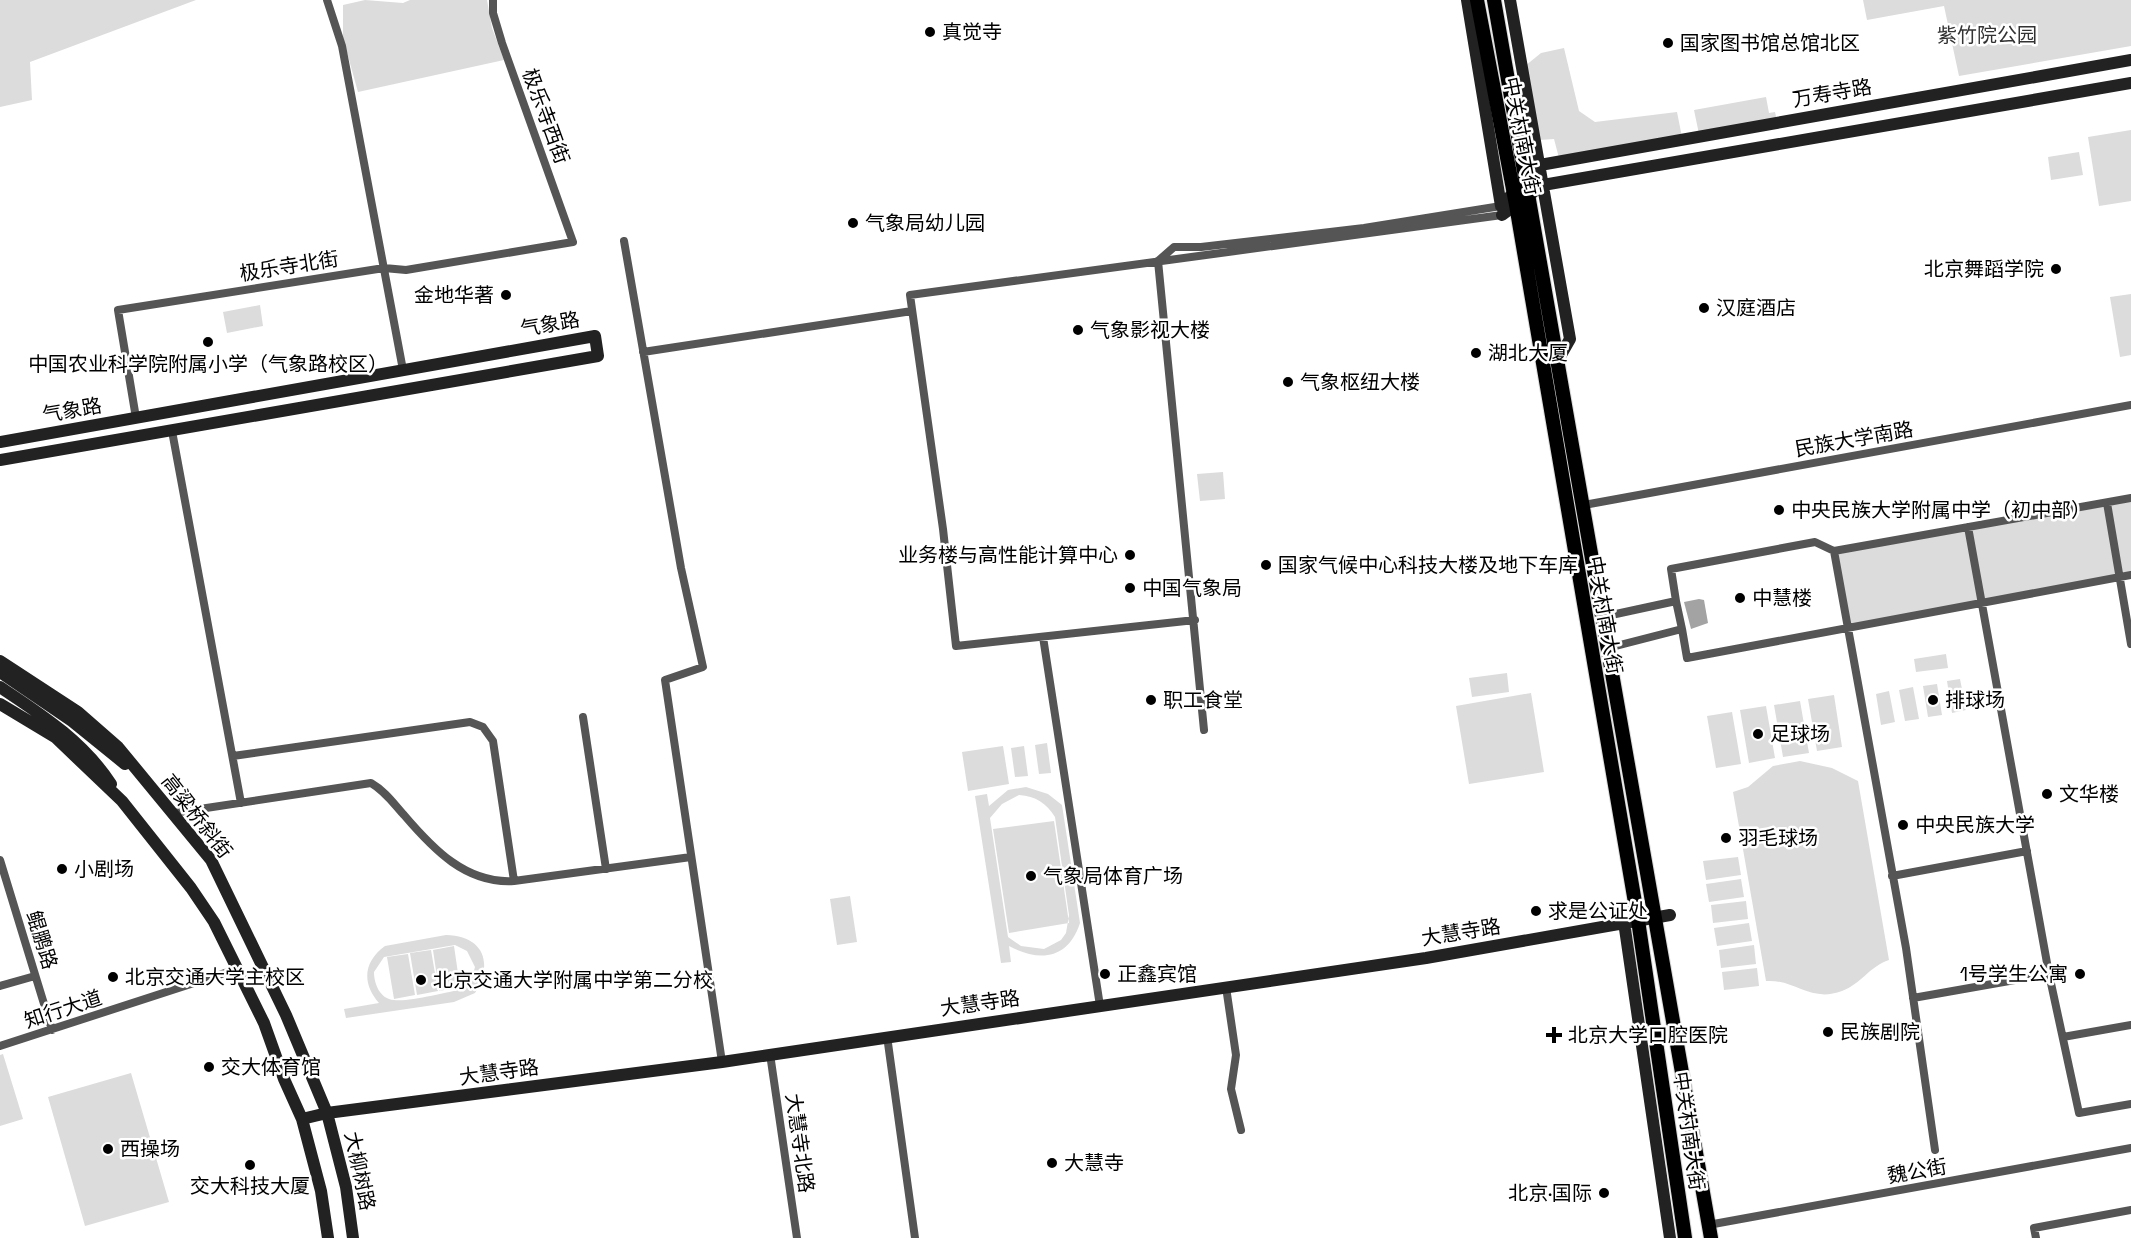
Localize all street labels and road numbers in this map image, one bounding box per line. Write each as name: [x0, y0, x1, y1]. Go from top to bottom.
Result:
street label: 极乐寺西街: [517, 65, 575, 167]
street label: 万寿寺路: [1790, 73, 1874, 113]
street label: 中关村南大街: [1498, 75, 1546, 197]
street label: 极乐寺北街: [238, 245, 340, 287]
street label: 气象路: [518, 306, 582, 342]
street label: 气象路: [40, 392, 104, 428]
street label: 民族大学南路: [1793, 416, 1915, 462]
street label: 中关村南大街: [1582, 554, 1628, 676]
street label: 高粱桥斜街: [156, 769, 238, 863]
street label: 鲲鹏路: [21, 908, 63, 972]
street label: 大慧寺路: [1419, 913, 1503, 951]
street label: 知行大道: [21, 984, 105, 1034]
street label: 大慧寺路: [939, 985, 1021, 1021]
street label: 大慧寺路: [458, 1054, 540, 1090]
street label: 中关村南大街: [1668, 1070, 1710, 1192]
street label: 大慧寺北路: [780, 1092, 820, 1194]
street label: 大柳树路: [339, 1129, 381, 1213]
street label: 魏公街: [1885, 1153, 1949, 1189]

